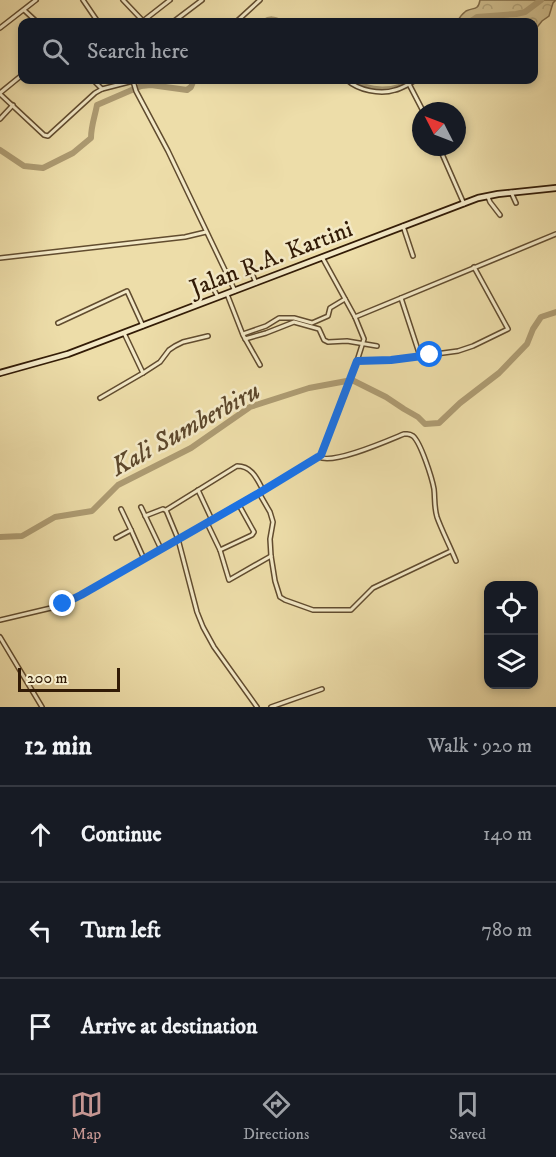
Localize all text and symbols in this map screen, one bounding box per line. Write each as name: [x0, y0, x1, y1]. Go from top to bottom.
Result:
search box: [18, 18, 538, 84]
icon: search: [39, 35, 72, 68]
text: Search here: [87, 38, 189, 65]
north arrow: [412, 102, 466, 156]
street label: Jalan R.A. Kartini: [184, 214, 357, 304]
route start: [416, 341, 442, 367]
water label: Kali Sumberbiru: [104, 375, 266, 484]
map controls: [484, 581, 538, 689]
button: locate: [484, 581, 538, 635]
route end: [49, 590, 75, 616]
button: layers: [484, 635, 538, 689]
scale bar: [18, 665, 120, 692]
text: 200 m: [27, 668, 68, 688]
text: 12 min: [24, 730, 92, 763]
text: Walk · 920 m: [427, 734, 532, 759]
icon: ahead: [24, 818, 57, 851]
text: Continue: [81, 821, 162, 848]
text: 140 m: [483, 822, 532, 847]
icon: left: [24, 914, 57, 947]
text: Turn left: [81, 917, 161, 944]
text: 780 m: [481, 918, 532, 943]
icon: arrive: [24, 1010, 57, 1043]
text: Arrive at destination: [81, 1013, 258, 1040]
tab: Map: [70, 1088, 103, 1144]
tab: Directions: [243, 1088, 309, 1144]
tab: Saved: [449, 1088, 486, 1144]

